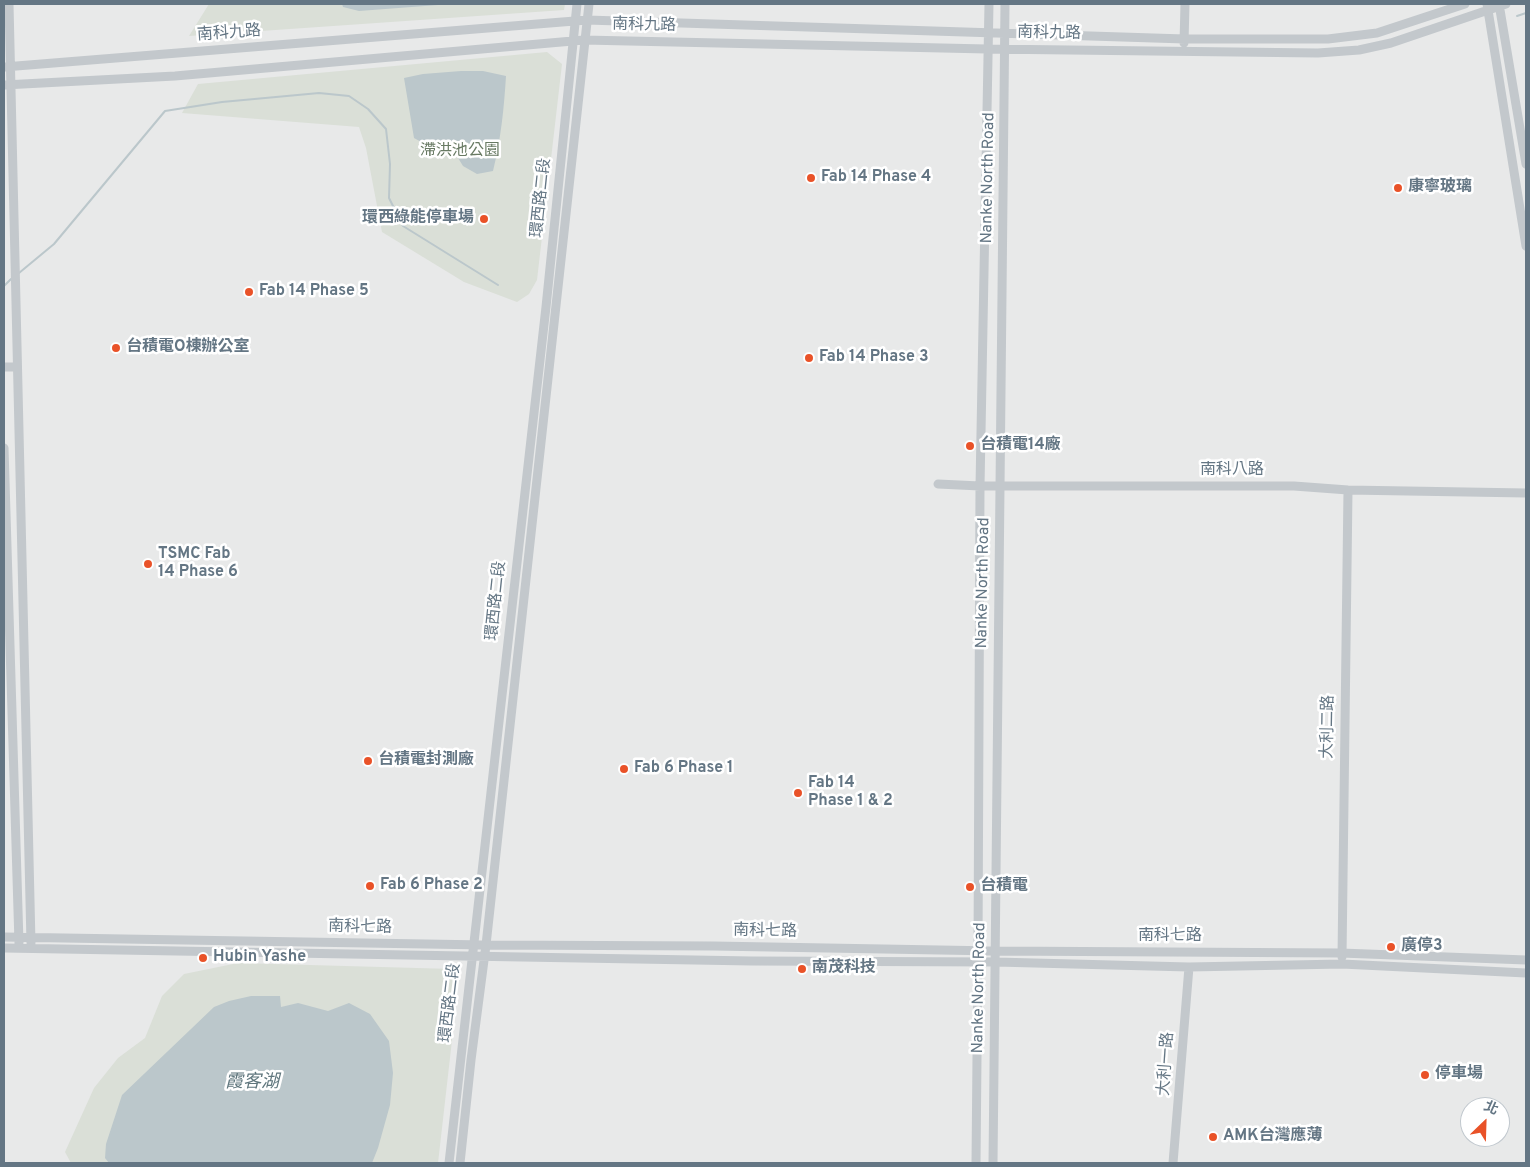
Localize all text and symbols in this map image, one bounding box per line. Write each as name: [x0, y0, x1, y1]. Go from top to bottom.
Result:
street label: 南科九路: [612, 16, 676, 36]
street label: 南科九路: [196, 22, 262, 46]
street label: 南科九路: [1017, 24, 1081, 44]
street label: Nanke North Road: [978, 112, 1000, 244]
park label: 滯洪池公園: [420, 142, 500, 162]
street label: 環西路二段: [528, 157, 556, 239]
place label: Fab 14 Phase 4: [821, 168, 931, 188]
marker: Fab 14 Phase 4: [805, 172, 817, 184]
place label: 康寧玻璃: [1408, 178, 1472, 198]
marker: 康寧玻璃: [1392, 182, 1404, 194]
place label: 環西綠能停車場: [362, 209, 474, 229]
marker: 環西綠能停車場: [478, 213, 490, 225]
place label: Fab 14 Phase 5: [259, 282, 369, 302]
marker: Fab 14 Phase 5: [243, 286, 255, 298]
place label: 台積電O棟辦公室: [126, 338, 250, 358]
marker: 台積電O棟辦公室: [110, 342, 122, 354]
place label: Fab 14 Phase 3: [819, 348, 929, 368]
marker: Fab 14 Phase 3: [803, 352, 815, 364]
place label: 台積電14廠: [980, 436, 1061, 456]
marker: 台積電14廠: [964, 440, 976, 452]
street label: 南科八路: [1200, 461, 1264, 481]
street label: Nanke North Road: [973, 517, 995, 649]
place label: TSMC Fab 14 Phase 6: [158, 545, 238, 583]
marker: TSMC Fab 14 Phase 6: [142, 558, 154, 570]
street label: 環西路二段: [483, 560, 511, 642]
street label: 大利二路: [1319, 695, 1339, 759]
place label: 台積電封測廠: [378, 751, 474, 771]
marker: 台積電封測廠: [362, 755, 374, 767]
place label: Fab 6 Phase 1: [634, 759, 733, 779]
marker: Fab 6 Phase 1: [618, 763, 630, 775]
place label: Fab 14 Phase 1 & 2: [808, 774, 893, 812]
marker: Fab 14 Phase 1 & 2: [792, 787, 804, 799]
place label: Fab 6 Phase 2: [380, 876, 483, 896]
place label: 台積電: [980, 877, 1028, 897]
marker: Fab 6 Phase 2: [364, 880, 376, 892]
marker: 台積電: [964, 881, 976, 893]
street label: 南科七路: [328, 918, 392, 938]
street label: 南科七路: [733, 922, 797, 942]
street label: Nanke North Road: [969, 922, 991, 1054]
street label: 南科七路: [1138, 927, 1202, 947]
place label: 廣停3: [1401, 937, 1443, 957]
marker: 廣停3: [1385, 941, 1397, 953]
place label: Hubin Yashe: [213, 948, 306, 968]
marker: Hubin Yashe: [197, 952, 209, 964]
place label: 南茂科技: [812, 959, 876, 979]
street label: 環西路二段: [437, 962, 465, 1044]
marker: 南茂科技: [796, 963, 808, 975]
street label: 大利一路: [1155, 1031, 1179, 1097]
place label: 停車場: [1435, 1065, 1483, 1085]
marker: 停車場: [1419, 1069, 1431, 1081]
water label: 霞客湖: [225, 1072, 279, 1094]
north arrow: [1460, 1097, 1510, 1147]
text: 北: [1481, 1098, 1501, 1119]
place label: AMK台灣應薄: [1223, 1127, 1323, 1147]
marker: AMK台灣應薄: [1207, 1131, 1219, 1143]

